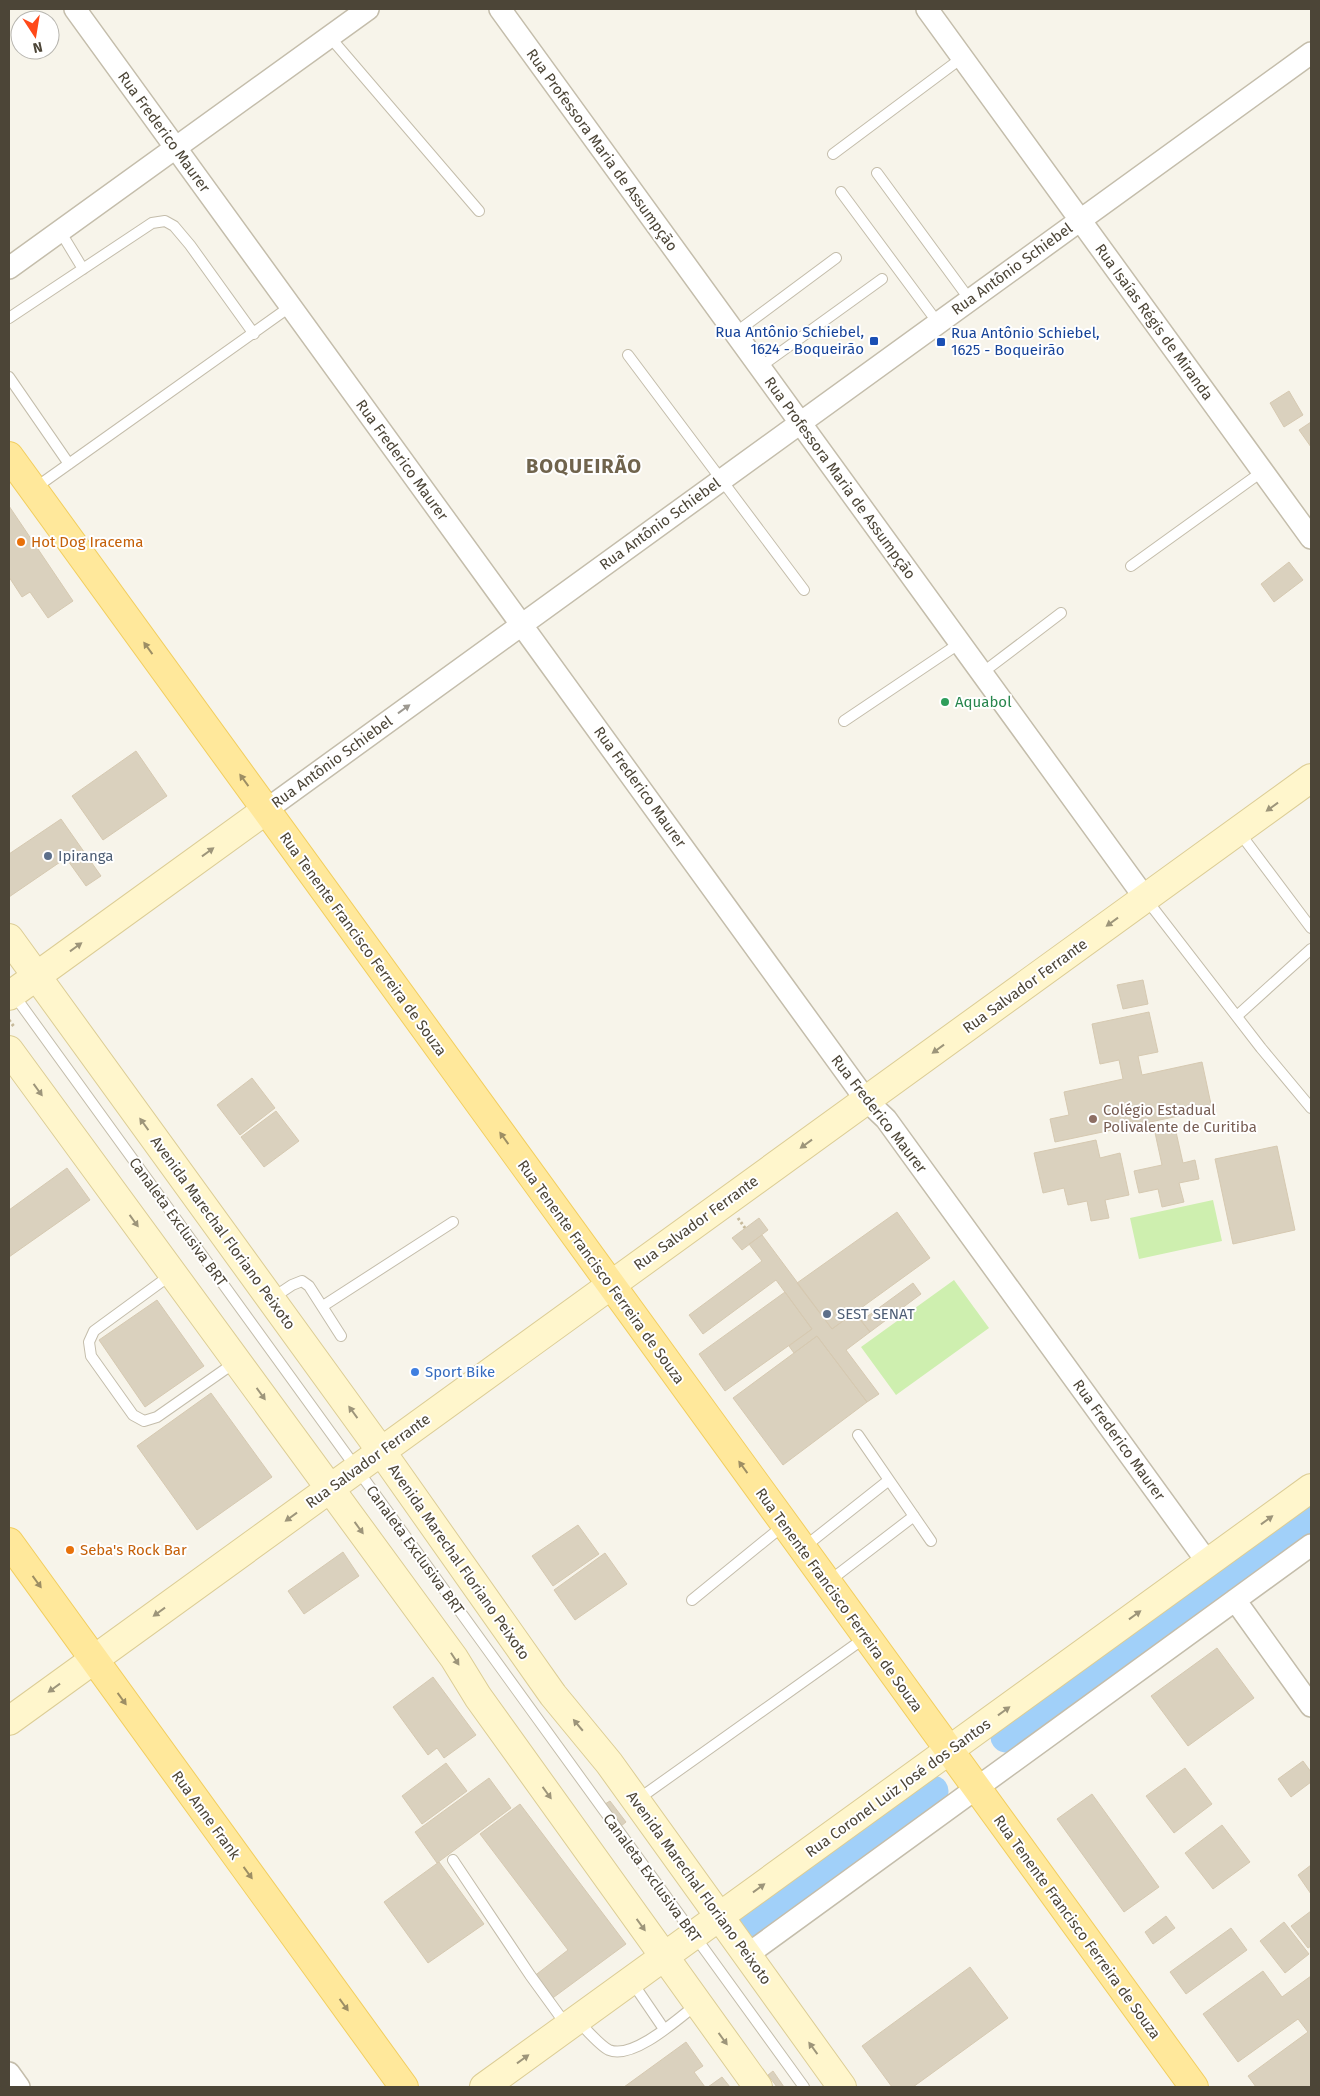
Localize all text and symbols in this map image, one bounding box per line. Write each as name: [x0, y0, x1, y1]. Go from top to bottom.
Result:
north arrow: [10, 10, 60, 60]
text: N: [31, 38, 44, 57]
street label: Rua Professora Maria de Assumpção: [523, 45, 681, 255]
street label: Rua Frederico Maurer: [114, 68, 214, 196]
street label: Rua Antônio Schiebel: [948, 219, 1076, 319]
street label: Rua Isaías Régis de Miranda: [1091, 240, 1217, 404]
place label: Rua Antônio Schiebel, 1624 - Boqueirão: [715, 323, 864, 358]
place label: Rua Antônio Schiebel, 1625 - Boqueirão: [951, 324, 1100, 359]
marker: Rua Antônio Schiebel, 1624 - Boqueirão: [868, 335, 880, 347]
marker: Rua Antônio Schiebel, 1625 - Boqueirão: [935, 336, 947, 348]
street label: Rua Professora Maria de Assumpção: [761, 373, 919, 583]
street label: Rua Frederico Maurer: [352, 396, 452, 524]
district label: BOQUEIRÃO: [526, 454, 642, 478]
street label: Rua Antônio Schiebel: [596, 474, 724, 574]
place label: Hot Dog Iracema: [31, 533, 143, 551]
marker: Hot Dog Iracema: [15, 536, 27, 548]
one-way arrow: [143, 641, 153, 655]
place label: Aquabol: [955, 693, 1012, 711]
marker: Aquabol: [939, 696, 951, 708]
one-way arrow: [397, 704, 410, 715]
street label: Rua Antônio Schiebel: [268, 712, 396, 812]
street label: Rua Frederico Maurer: [590, 723, 690, 851]
one-way arrow: [239, 773, 249, 787]
one-way arrow: [1265, 802, 1279, 812]
street label: Rua Tenente Francisco Ferreira de Souza: [276, 829, 450, 1059]
one-way arrow: [201, 846, 214, 857]
place label: Ipiranga: [58, 847, 113, 865]
marker: Ipiranga: [42, 850, 54, 862]
one-way arrow: [1106, 917, 1119, 928]
street label: Rua Salvador Ferrante: [959, 935, 1091, 1037]
one-way arrow: [69, 942, 83, 952]
one-way arrow: [932, 1043, 945, 1054]
street label: Rua Frederico Maurer: [827, 1051, 931, 1177]
one-way arrow: [32, 1083, 43, 1096]
place label: Colégio Estadual Polivalente de Curitiba: [1103, 1101, 1257, 1136]
marker: Colégio Estadual Polivalente de Curitiba: [1087, 1113, 1099, 1125]
one-way arrow: [139, 1118, 150, 1131]
one-way arrow: [499, 1131, 509, 1145]
street label: Avenida Marechal Floriano Peixoto: [147, 1133, 299, 1333]
one-way arrow: [799, 1139, 813, 1149]
street label: Canaleta Exclusiva BRT: [125, 1154, 231, 1290]
street label: Rua Tenente Francisco Ferreira de Souza: [514, 1157, 688, 1387]
street label: Rua Salvador Ferrante: [630, 1172, 762, 1274]
one-way arrow: [129, 1214, 139, 1228]
place label: SEST SENAT: [837, 1305, 915, 1323]
marker: SEST SENAT: [821, 1308, 833, 1320]
place label: Sport Bike: [425, 1363, 495, 1381]
marker: Sport Bike: [409, 1366, 421, 1378]
street label: Rua Frederico Maurer: [1069, 1376, 1169, 1504]
one-way arrow: [256, 1387, 266, 1401]
one-way arrow: [348, 1405, 358, 1419]
street label: Rua Salvador Ferrante: [302, 1410, 434, 1512]
one-way arrow: [738, 1460, 748, 1474]
street label: Avenida Marechal Floriano Peixoto: [384, 1461, 534, 1663]
street label: Canaleta Exclusiva BRT: [362, 1482, 468, 1618]
street label: Rua Tenente Francisco Ferreira de Souza: [752, 1485, 926, 1715]
one-way arrow: [284, 1512, 297, 1522]
one-way arrow: [1260, 1515, 1274, 1525]
one-way arrow: [354, 1521, 364, 1535]
place label: Seba's Rock Bar: [80, 1541, 187, 1559]
marker: Seba's Rock Bar: [64, 1544, 76, 1556]
one-way arrow: [32, 1575, 42, 1589]
one-way arrow: [152, 1607, 166, 1617]
one-way arrow: [1128, 1610, 1142, 1620]
one-way arrow: [450, 1652, 459, 1666]
one-way arrow: [47, 1683, 61, 1693]
one-way arrow: [117, 1692, 127, 1706]
one-way arrow: [997, 1706, 1011, 1716]
street label: Rua Coronel Luiz José dos Santos: [802, 1715, 994, 1861]
one-way arrow: [573, 1719, 584, 1732]
street label: Rua Anne Frank: [168, 1767, 244, 1863]
one-way arrow: [542, 1786, 552, 1800]
street label: Avenida Marechal Floriano Peixoto: [623, 1788, 775, 1988]
street label: Canaleta Exclusiva BRT: [599, 1810, 705, 1946]
street label: Rua Tenente Francisco Ferreira de Souza: [990, 1812, 1164, 2042]
one-way arrow: [243, 1866, 253, 1880]
one-way arrow: [752, 1883, 766, 1893]
one-way arrow: [636, 1918, 646, 1932]
one-way arrow: [339, 1998, 349, 2012]
one-way arrow: [718, 2032, 729, 2045]
one-way arrow: [808, 2042, 819, 2055]
one-way arrow: [517, 2054, 530, 2064]

